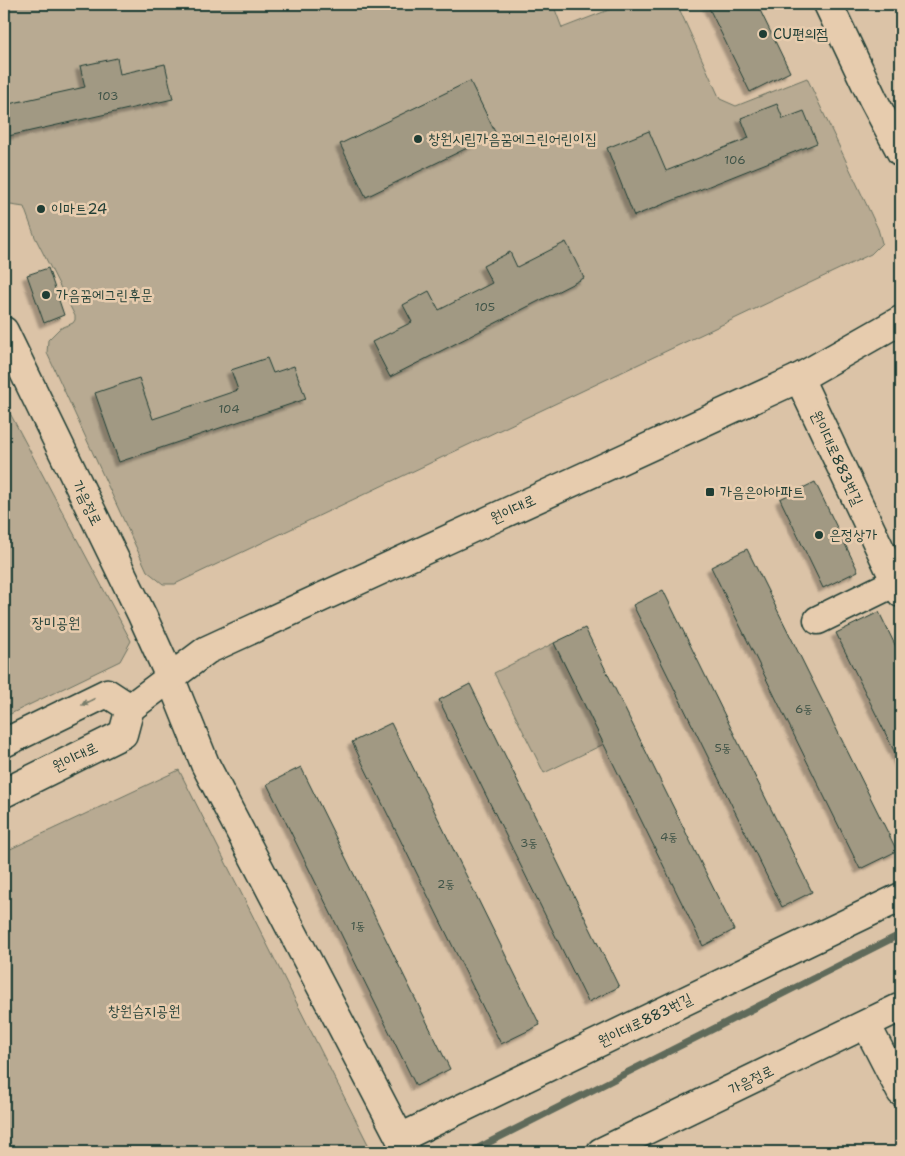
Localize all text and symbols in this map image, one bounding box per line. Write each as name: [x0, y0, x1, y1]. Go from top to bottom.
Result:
place label: CU편의점: [773, 24, 828, 44]
marker: CU편의점: [757, 28, 769, 40]
house number: 103: [98, 88, 118, 104]
place label: 창원시립가음꿈에그린어린이집: [428, 129, 597, 149]
marker: 창원시립가음꿈에그린어린이집: [412, 133, 424, 145]
house number: 106: [724, 152, 746, 168]
place label: 이마트24: [51, 199, 107, 219]
marker: 이마트24: [35, 203, 47, 215]
place label: 가음꿈에그린후문: [56, 285, 153, 305]
marker: 가음꿈에그린후문: [40, 289, 52, 301]
house number: 105: [475, 299, 495, 315]
house number: 104: [218, 401, 240, 417]
street label: 원이대로883번길: [806, 407, 868, 509]
street label: 가음정로: [67, 477, 107, 529]
place label: 가음은아아파트: [720, 482, 805, 502]
marker: 가음은아아파트: [704, 486, 716, 498]
street label: 원이대로: [487, 490, 539, 528]
place label: 은정상가: [829, 525, 877, 545]
marker: 은정상가: [813, 529, 825, 541]
park label: 장미공원: [32, 613, 80, 633]
one-way arrow: [81, 698, 95, 706]
house number: 6동: [795, 701, 813, 717]
street label: 원이대로: [49, 737, 101, 777]
house number: 5동: [714, 740, 732, 756]
house number: 4동: [660, 829, 678, 845]
house number: 3동: [520, 835, 538, 851]
house number: 2동: [437, 876, 455, 892]
house number: 1동: [351, 918, 365, 934]
street label: 원이대로883번길: [594, 988, 696, 1052]
park label: 창원습지공원: [108, 1001, 180, 1021]
street label: 가음정로: [725, 1060, 777, 1100]

